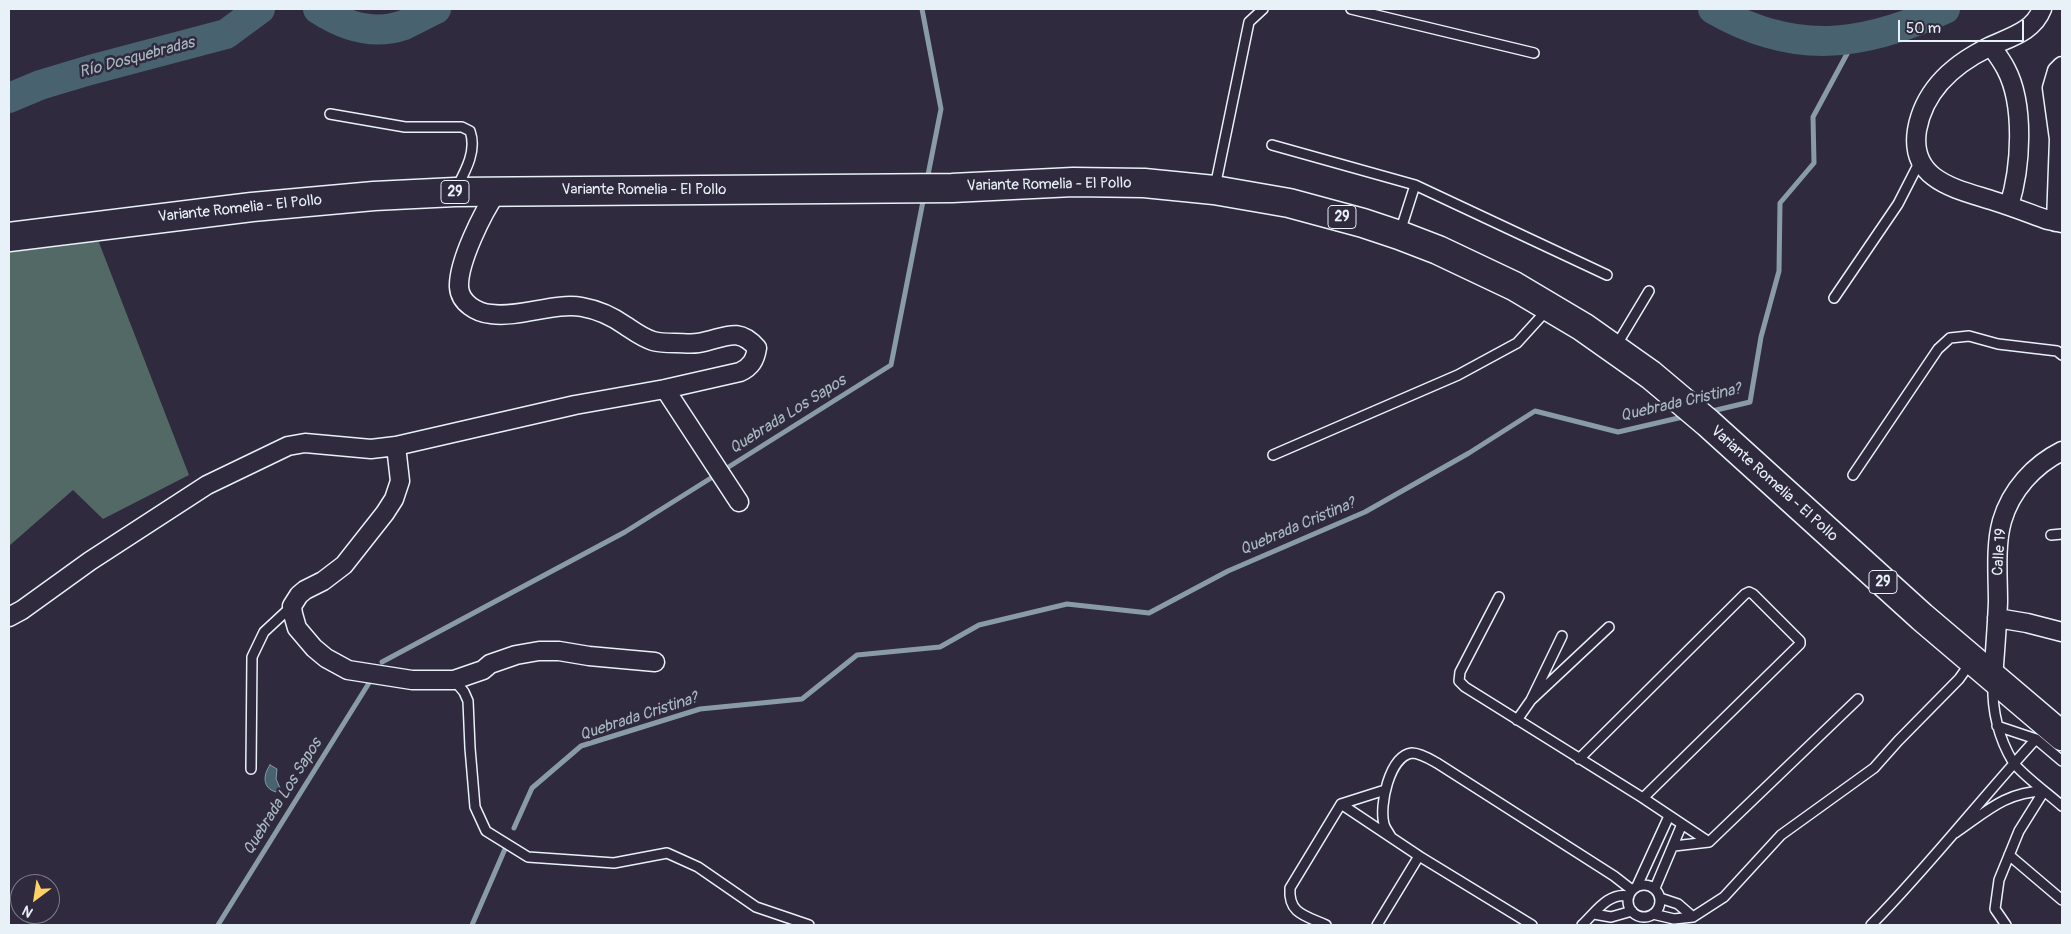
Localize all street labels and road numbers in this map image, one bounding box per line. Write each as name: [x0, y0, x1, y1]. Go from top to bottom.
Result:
street label: Variante Romelia - El Pollo: [966, 175, 1132, 195]
road number: 29: [441, 180, 469, 203]
street label: Variante Romelia - El Pollo: [562, 181, 726, 199]
street label: Variante Romelia - El Pollo: [157, 191, 323, 227]
road number: 29: [1328, 206, 1356, 228]
street label: Variante Romelia - El Pollo: [1707, 422, 1841, 546]
street label: Calle 19: [1989, 528, 2011, 576]
road number: 29: [1869, 570, 1897, 594]

